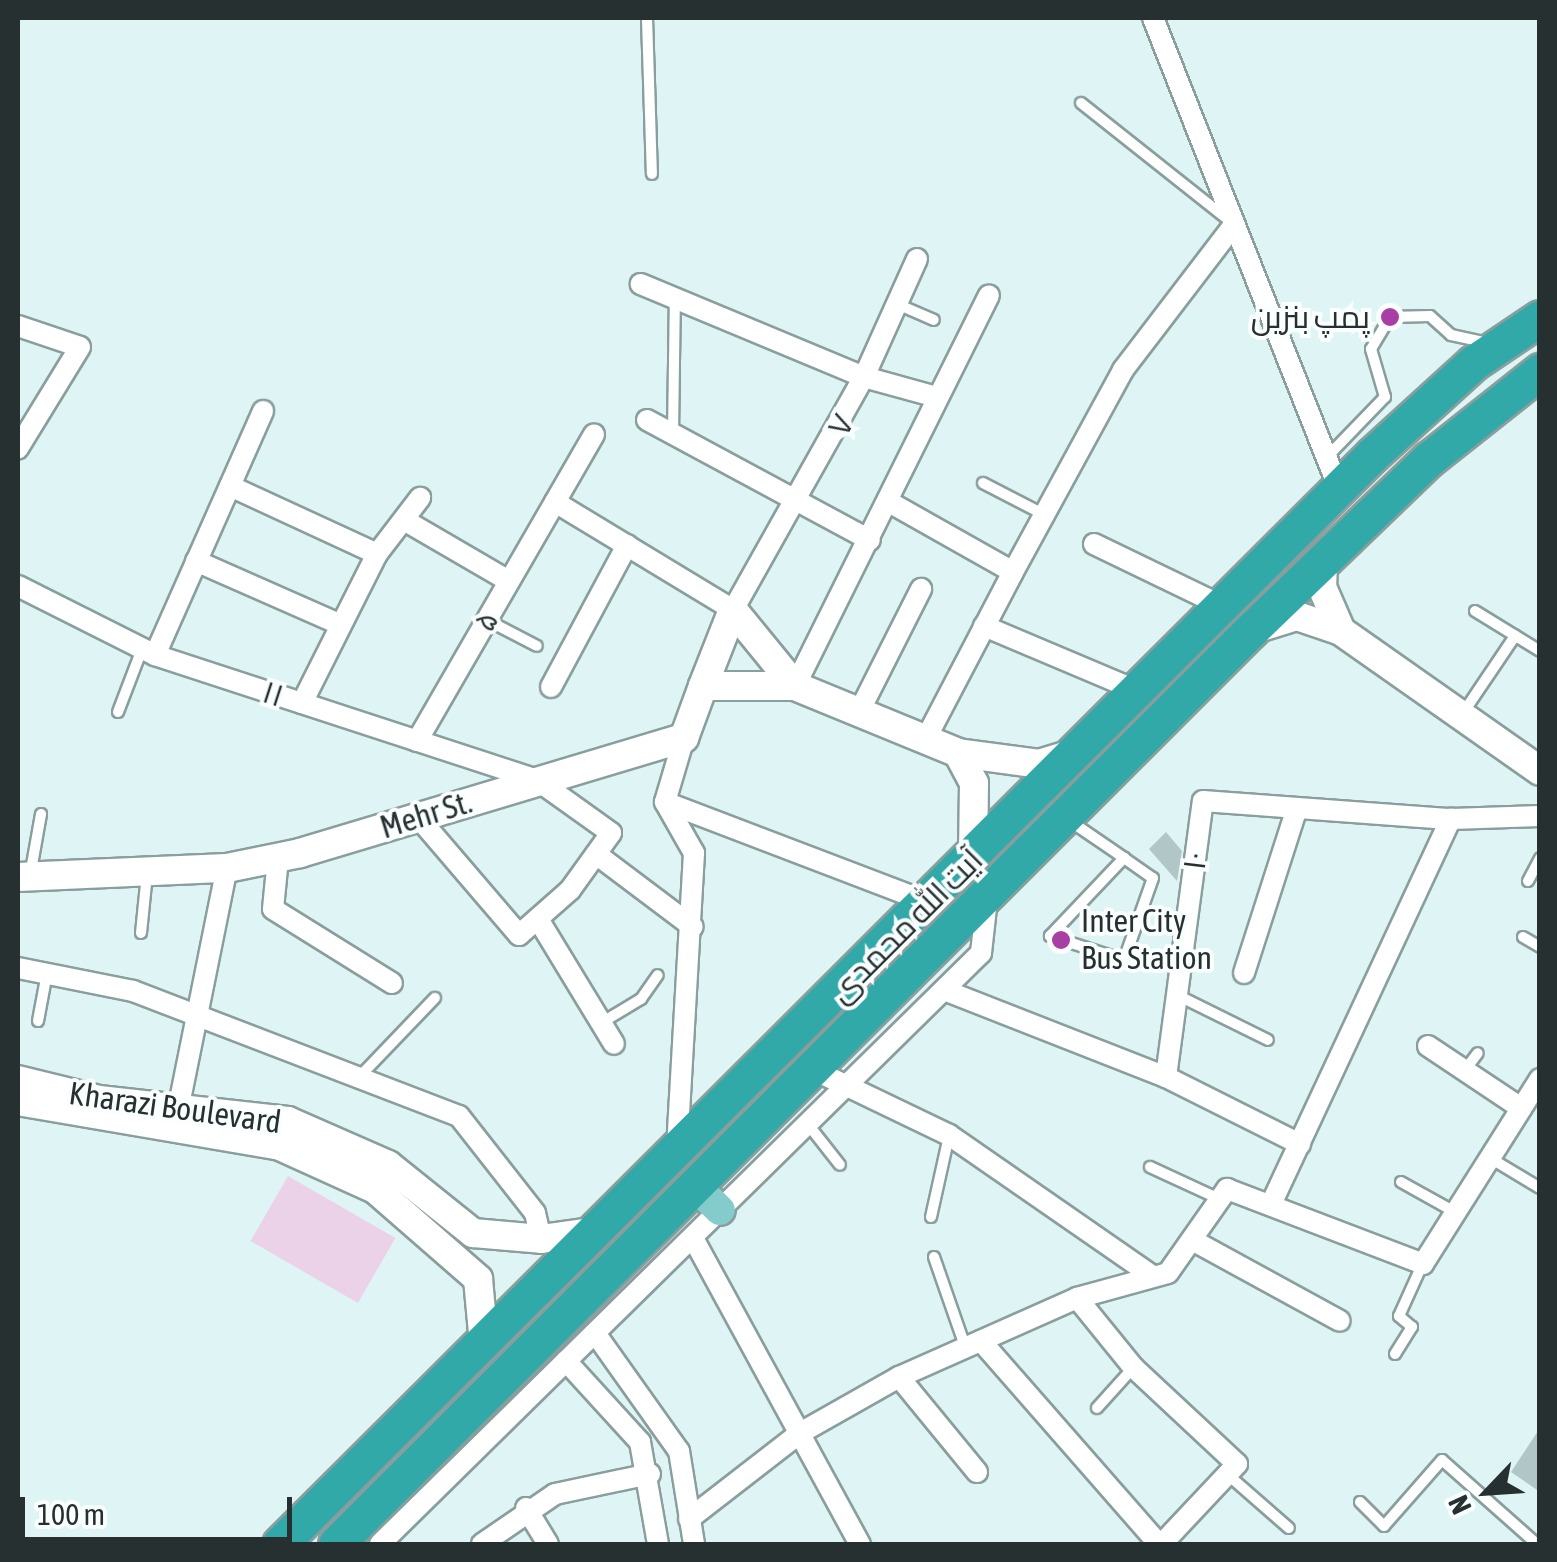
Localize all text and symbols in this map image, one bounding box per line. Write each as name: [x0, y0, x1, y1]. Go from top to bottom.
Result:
place label: پمپ بنزین: [1251, 298, 1370, 336]
marker: پمپ بنزین: [1379, 306, 1401, 328]
street label: ۷: [819, 407, 863, 443]
street label: ۵: [465, 604, 507, 638]
street label: ۱۱: [258, 673, 288, 715]
street label: Mehr St.: [376, 783, 476, 847]
street label: آیت الله محمدی: [821, 841, 991, 1011]
street label: ۱۰: [1175, 850, 1215, 872]
place label: Inter City Bus Station: [1081, 903, 1212, 978]
marker: Inter City Bus Station: [1050, 929, 1072, 951]
street label: Kharazi Boulevard: [67, 1074, 283, 1142]
north arrow: [1437, 1442, 1537, 1542]
scale bar: [25, 1477, 298, 1539]
text: N: [1442, 1490, 1478, 1519]
text: 100 m: [37, 1497, 105, 1531]

